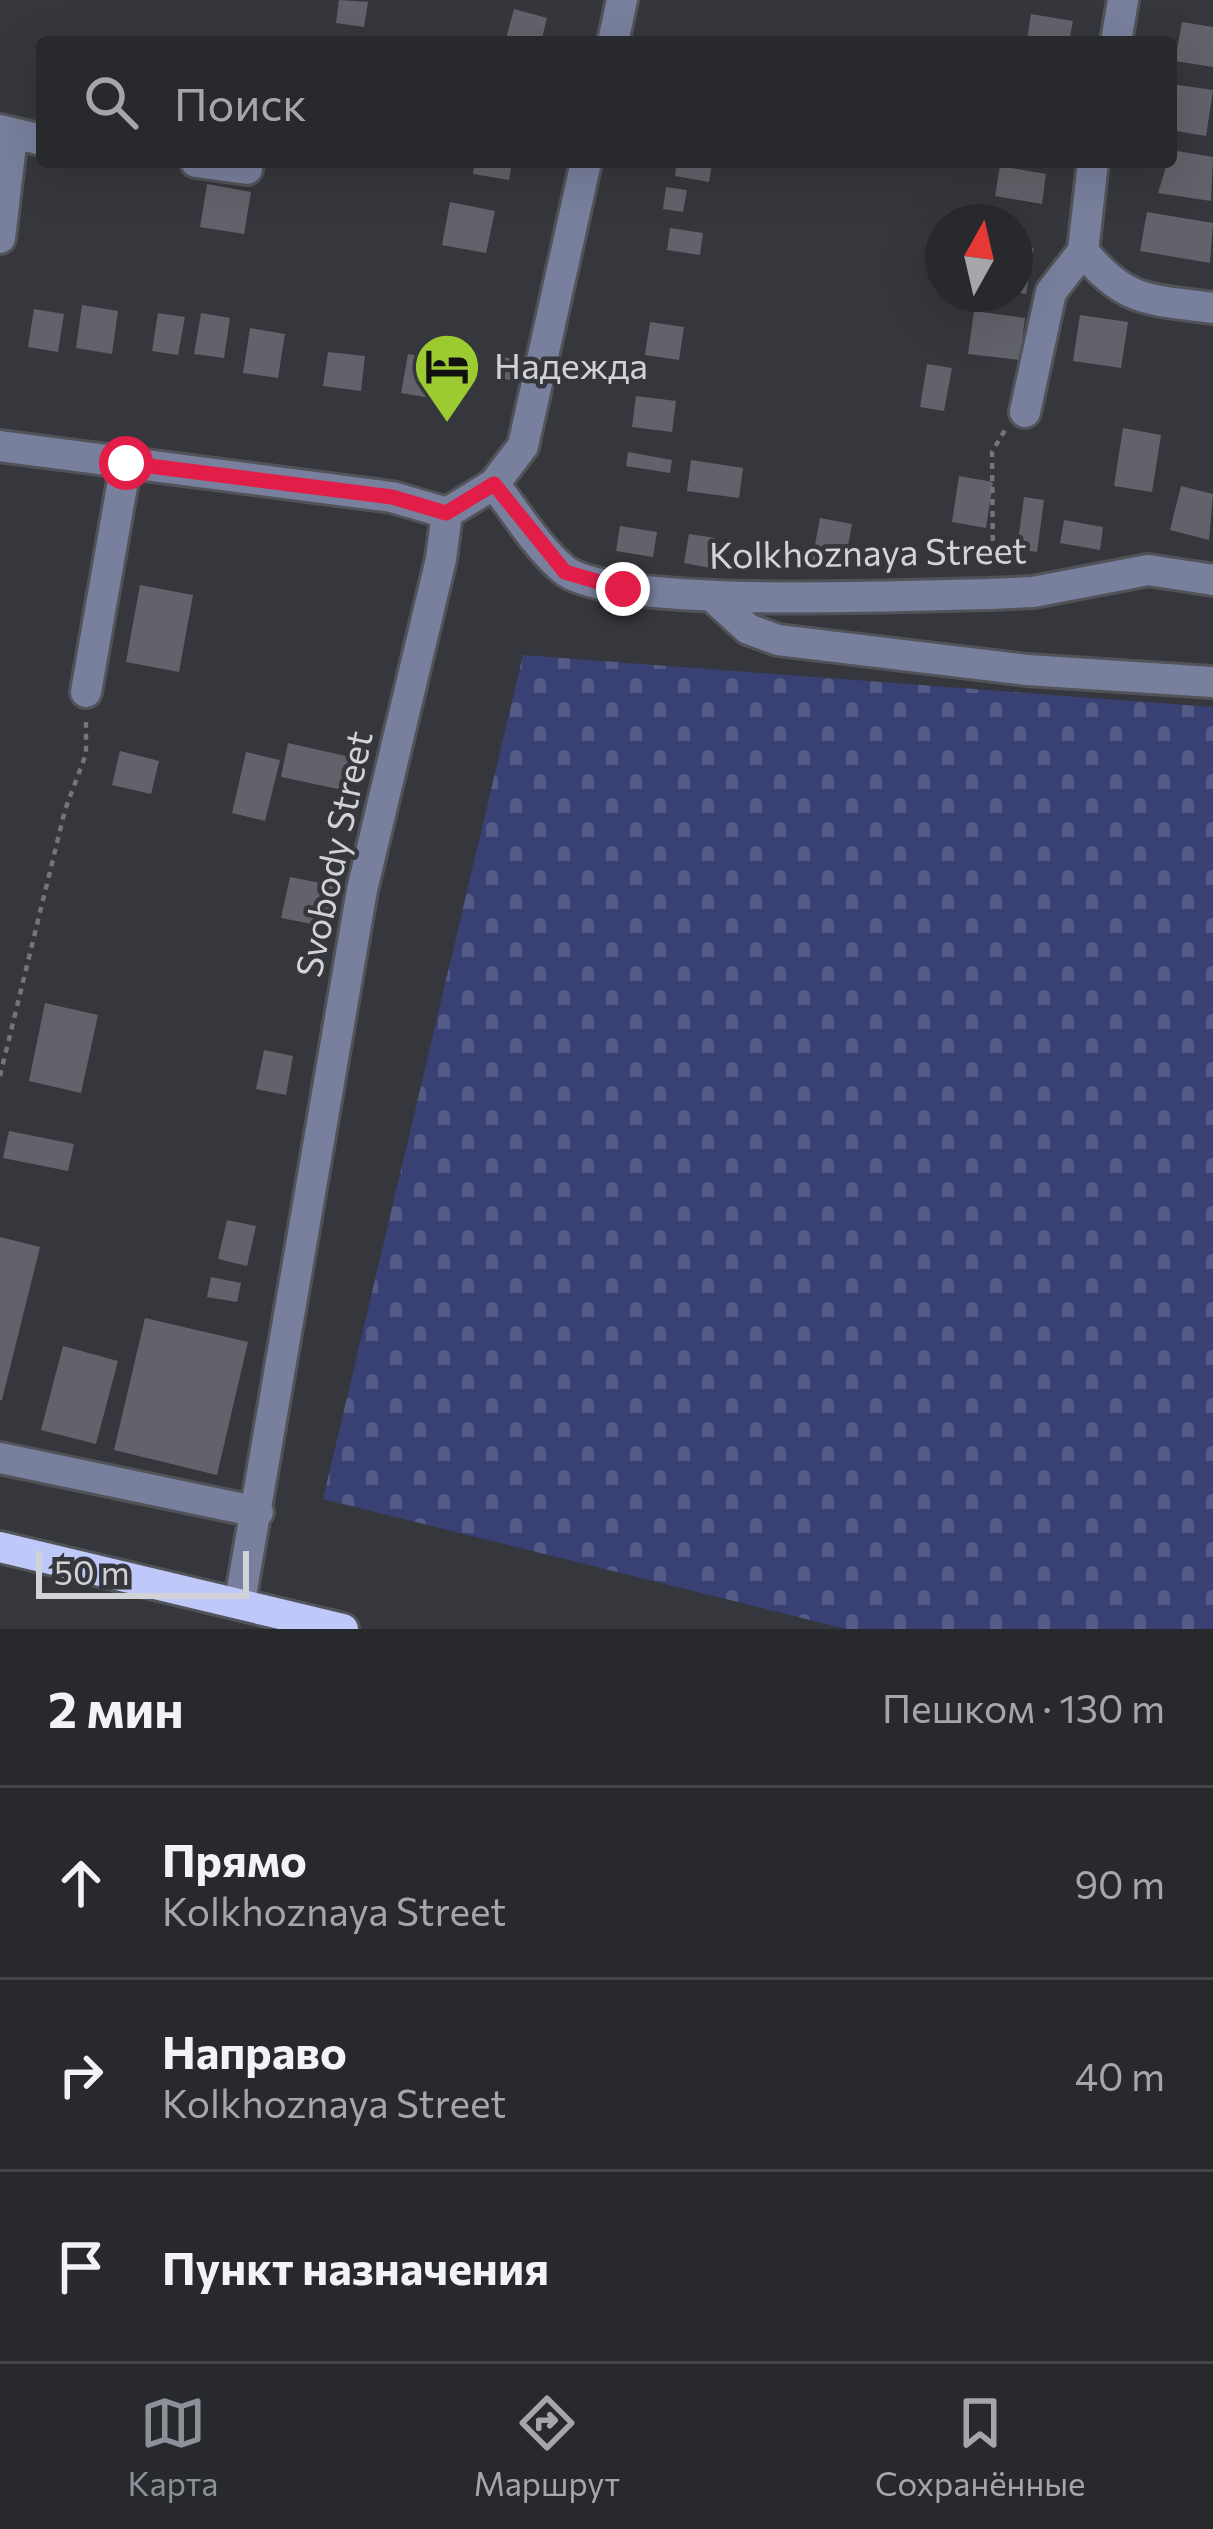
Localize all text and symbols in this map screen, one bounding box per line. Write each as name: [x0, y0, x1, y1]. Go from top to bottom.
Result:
search box: [36, 36, 1177, 168]
icon: search: [78, 69, 144, 135]
text: Поиск: [174, 75, 307, 130]
north arrow: [925, 204, 1033, 312]
hotel icon: Надежда: [412, 331, 482, 425]
place label: Надежда: [494, 342, 648, 386]
route start: [99, 436, 153, 490]
street label: Kolkhoznaya Street: [709, 526, 1027, 576]
route end: [596, 562, 650, 616]
street label: Svobody Street: [284, 726, 380, 981]
scale bar: [36, 1545, 249, 1598]
text: 50 m: [54, 1551, 130, 1592]
text: 2 мин: [48, 1676, 184, 1739]
text: Пешком · 130 m: [882, 1683, 1165, 1731]
text: Прямо: [162, 1831, 307, 1886]
icon: ahead: [48, 1850, 114, 1916]
text: 90 m: [1074, 1859, 1165, 1907]
text: Kolkhoznaya Street: [162, 1886, 506, 1934]
text: Направо: [162, 2023, 347, 2078]
icon: right: [48, 2042, 114, 2108]
text: 40 m: [1075, 2051, 1165, 2099]
text: Kolkhoznaya Street: [162, 2078, 506, 2126]
icon: arrive: [48, 2234, 114, 2300]
text: Пункт назначения: [162, 2239, 549, 2294]
tab: Карта: [127, 2390, 218, 2503]
tab: Маршрут: [473, 2390, 620, 2503]
tab: Сохранённые: [875, 2390, 1086, 2503]

